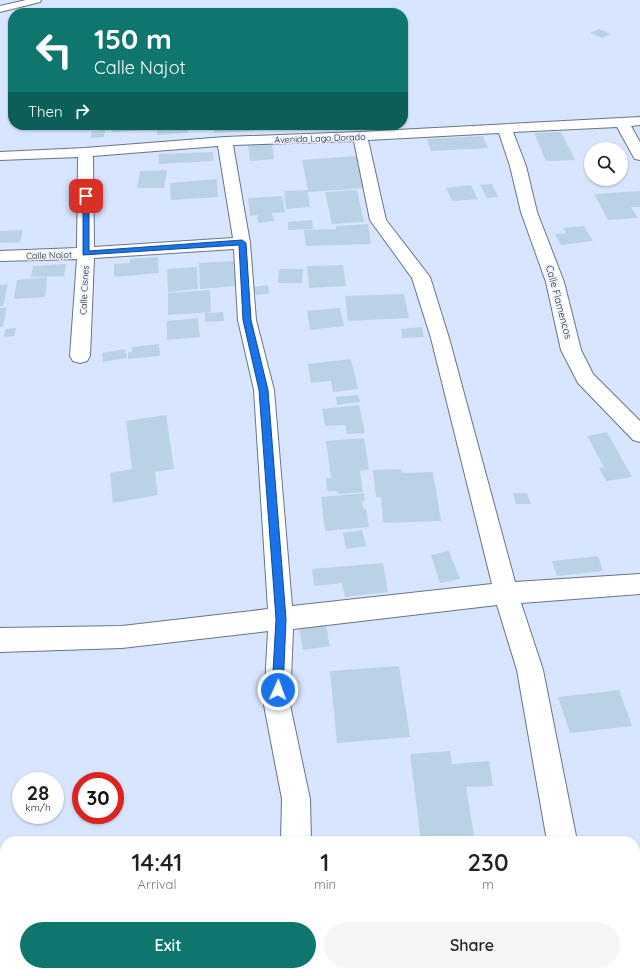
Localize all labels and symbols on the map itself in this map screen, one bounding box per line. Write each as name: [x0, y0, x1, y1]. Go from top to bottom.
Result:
street label: Avenida Lago Dorado: [274, 131, 366, 145]
pin: [69, 179, 103, 213]
street label: Calle Najot: [26, 249, 72, 261]
street label: Calle Flamencos: [543, 264, 575, 341]
street label: Calle Cisnes: [77, 265, 91, 315]
position arrow: [257, 669, 299, 711]
speed limit sign: 30: [72, 772, 124, 824]

